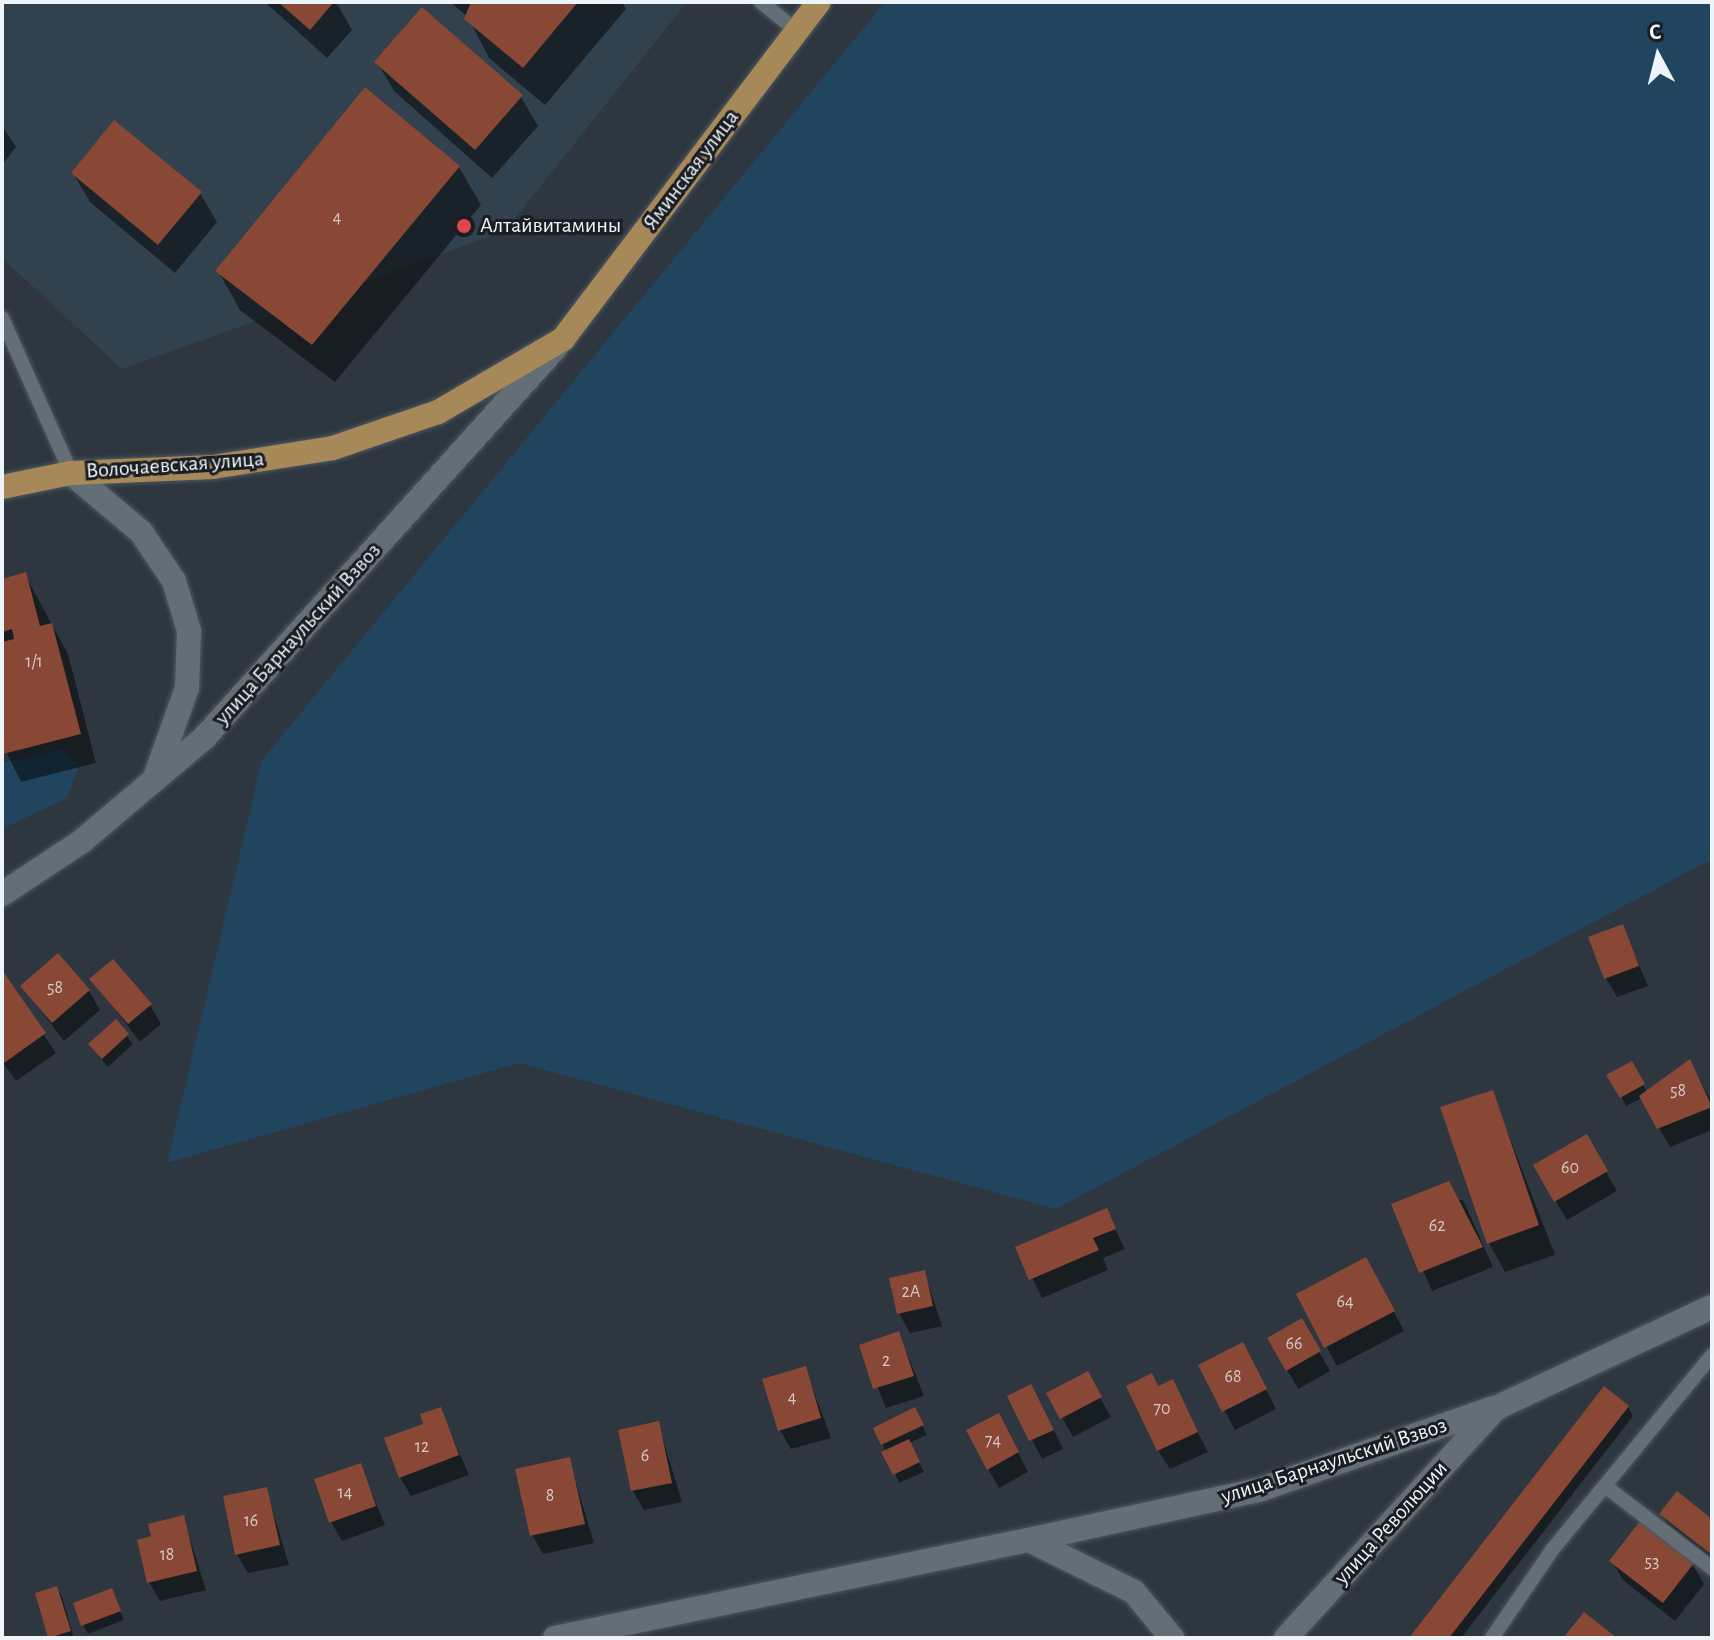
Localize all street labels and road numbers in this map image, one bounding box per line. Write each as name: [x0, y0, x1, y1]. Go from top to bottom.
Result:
street label: Яминская улица: [637, 105, 745, 235]
street label: Волочаевская улица: [85, 446, 265, 484]
street label: улица Барнаульский Взвоз: [209, 538, 387, 730]
street label: улица Барнаульский Взвоз: [1218, 1412, 1450, 1510]
street label: улица Революции: [1329, 1456, 1453, 1590]

